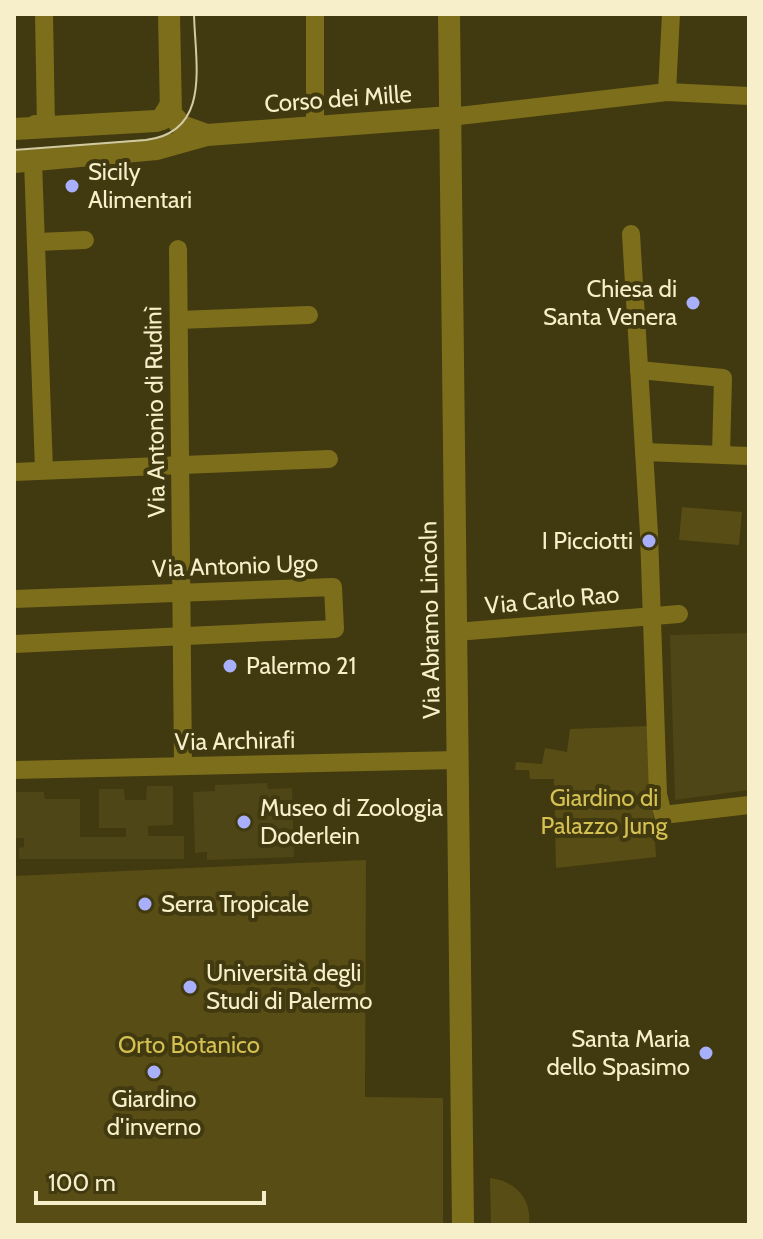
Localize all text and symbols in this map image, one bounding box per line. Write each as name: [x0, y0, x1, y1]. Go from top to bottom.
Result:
street label: Corso dei Mille: [263, 79, 413, 118]
place label: Sicily Alimentari: [88, 157, 192, 214]
marker: Sicily Alimentari: [63, 177, 81, 195]
place label: Chiesa di Santa Venera: [543, 274, 677, 331]
marker: Chiesa di Santa Venera: [684, 294, 702, 312]
street label: Via Antonio di Rudinì: [138, 306, 171, 518]
street label: Via Abramo Lincoln: [413, 521, 446, 719]
place label: I Picciotti: [542, 526, 633, 555]
marker: I Picciotti: [640, 532, 658, 550]
street label: Via Antonio Ugo: [151, 548, 319, 583]
street label: Via Carlo Rao: [484, 579, 620, 620]
place label: Palermo 21: [246, 651, 356, 680]
marker: Palermo 21: [221, 657, 239, 675]
street label: Via Archirafi: [174, 725, 296, 756]
park label: Giardino di Palazzo Jung: [541, 783, 668, 840]
place label: Museo di Zoologia Doderlein: [260, 793, 444, 850]
marker: Museo di Zoologia Doderlein: [235, 813, 253, 831]
place label: Serra Tropicale: [161, 889, 309, 918]
marker: Serra Tropicale: [136, 895, 154, 913]
place label: Università degli Studi di Palermo: [206, 958, 373, 1015]
marker: Università degli Studi di Palermo: [181, 978, 199, 996]
place label: Santa Maria dello Spasimo: [547, 1024, 690, 1081]
park label: Orto Botanico: [118, 1030, 260, 1059]
marker: Santa Maria dello Spasimo: [697, 1044, 715, 1062]
marker: Giardino d'inverno: [145, 1063, 163, 1081]
place label: Giardino d'inverno: [107, 1084, 201, 1141]
scale bar: [36, 1155, 264, 1205]
text: 100 m: [48, 1168, 116, 1197]

